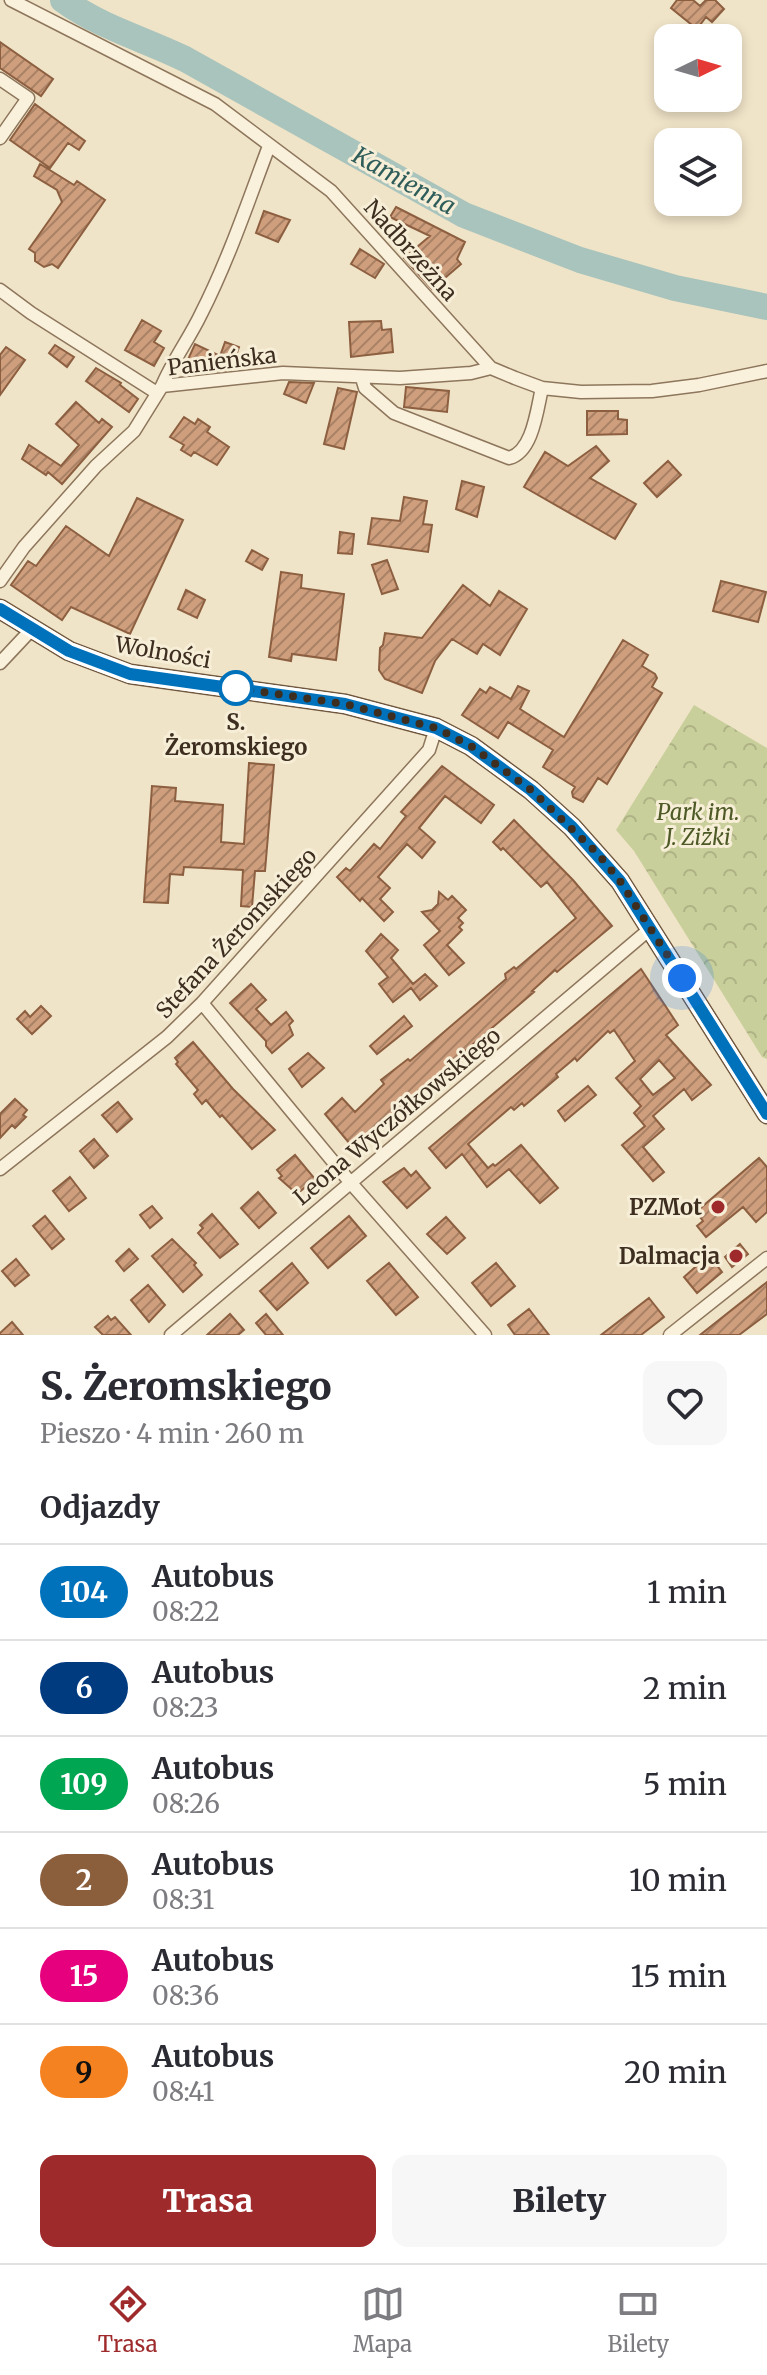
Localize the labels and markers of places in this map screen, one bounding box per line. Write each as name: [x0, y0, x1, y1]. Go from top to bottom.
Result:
marker: S. Żeromskiego: [219, 671, 253, 705]
place label: S. Żeromskiego: [165, 708, 307, 761]
place label: PZMot: [629, 1193, 702, 1221]
marker: PZMot: [709, 1198, 727, 1216]
place label: Dalmacja: [619, 1242, 720, 1270]
marker: Dalmacja: [727, 1247, 745, 1265]

